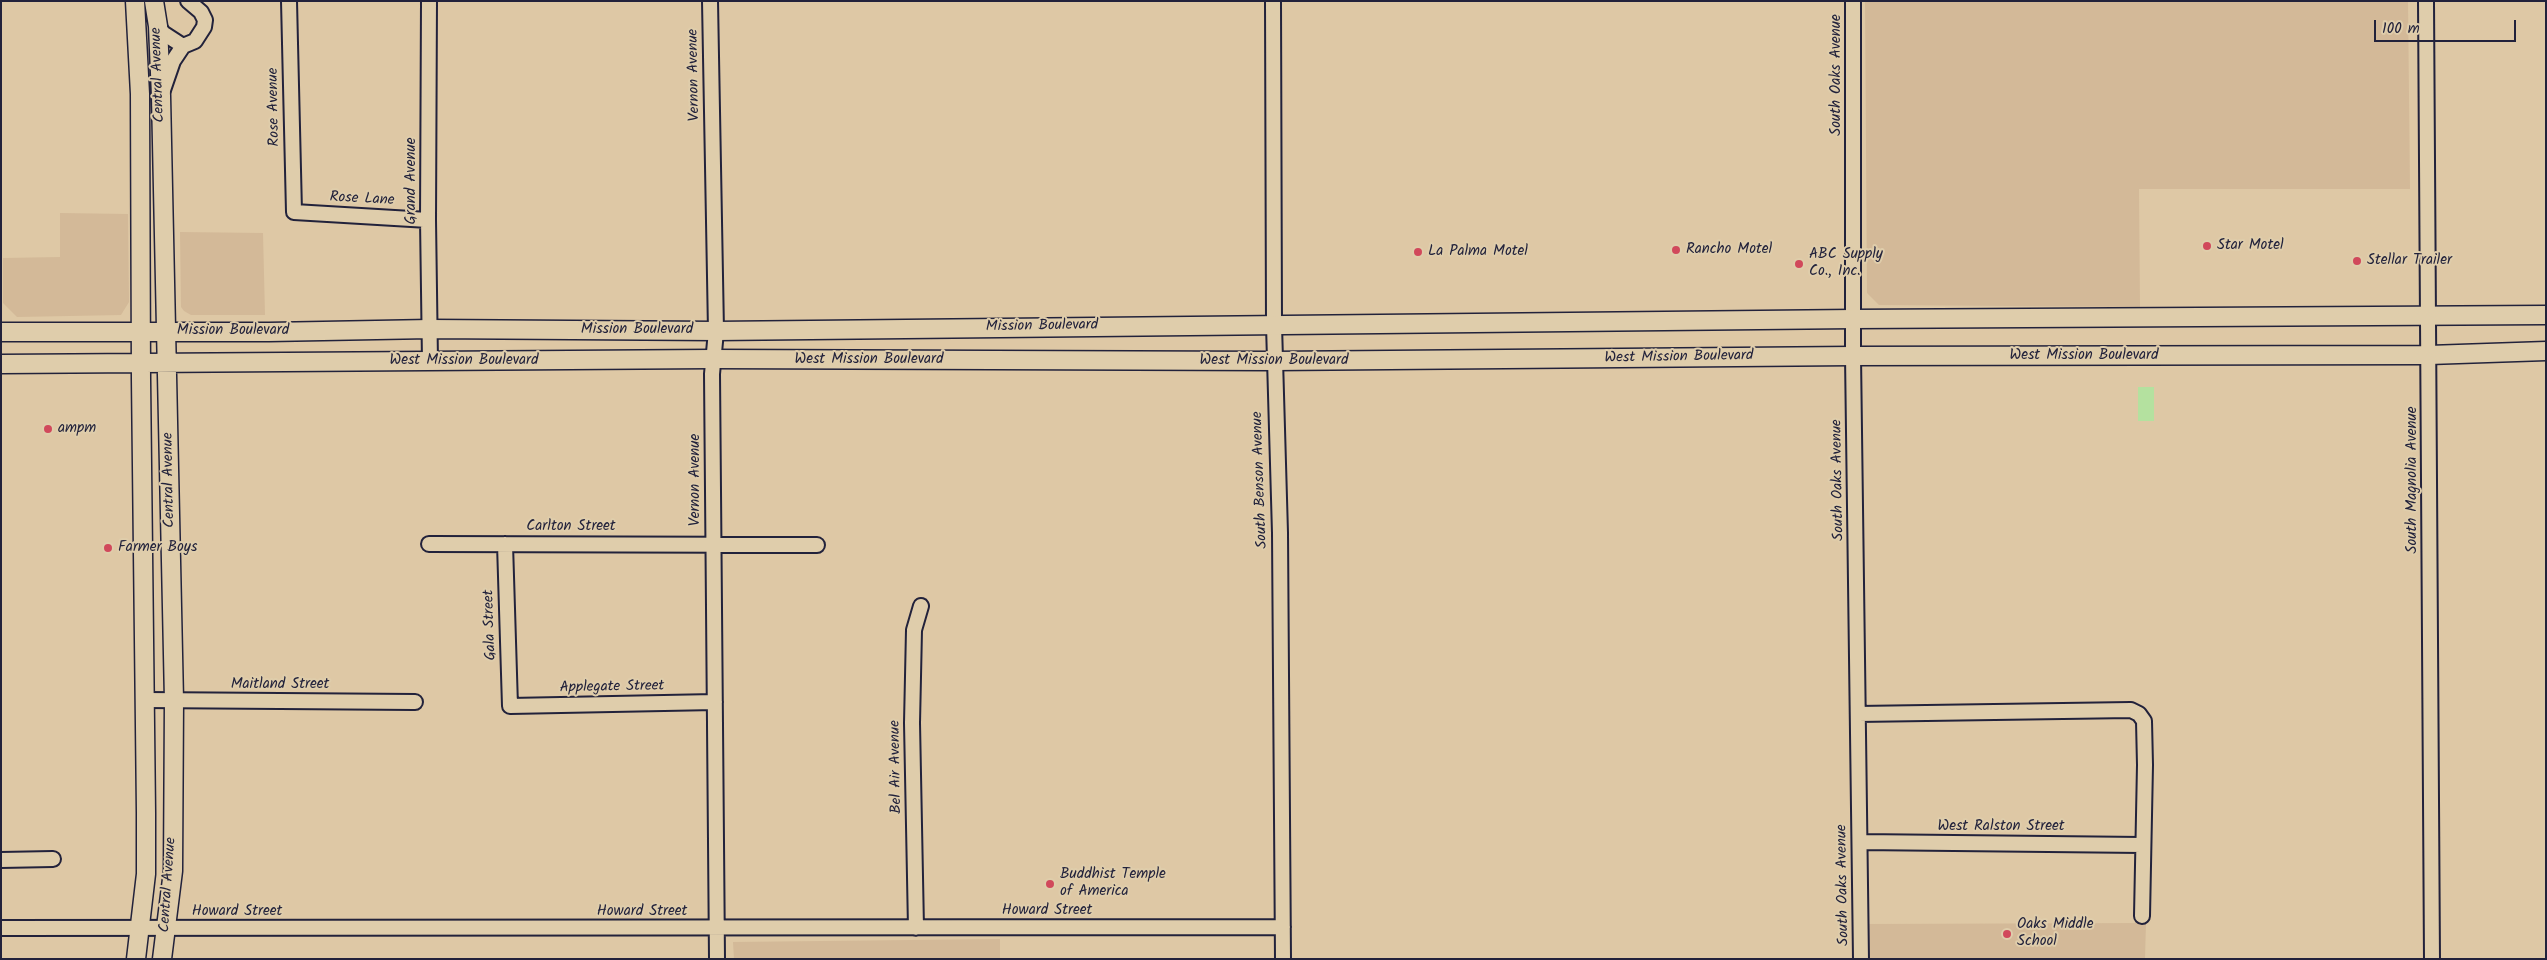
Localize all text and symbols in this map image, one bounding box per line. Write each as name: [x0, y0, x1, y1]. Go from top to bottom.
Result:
scale bar: [2377, 10, 2520, 42]
street label: South Oaks Avenue: [1828, 14, 1846, 136]
text: 100 m: [2382, 17, 2420, 41]
street label: Central Avenue: [148, 27, 170, 123]
street label: Vernon Avenue: [685, 29, 705, 121]
street label: Rose Avenue: [265, 67, 285, 147]
street label: Grand Avenue: [403, 138, 421, 224]
street label: Rose Lane: [329, 189, 395, 211]
place label: Star Motel: [2217, 237, 2284, 255]
marker: Star Motel: [2201, 240, 2213, 252]
place label: Rancho Motel: [1686, 241, 1772, 259]
place label: La Palma Motel: [1428, 243, 1528, 261]
marker: Rancho Motel: [1670, 244, 1682, 256]
marker: La Palma Motel: [1412, 246, 1424, 258]
place label: ABC Supply Co., Inc.: [1809, 246, 1883, 281]
place label: Stellar Trailer: [2367, 252, 2452, 270]
marker: Stellar Trailer: [2351, 255, 2363, 267]
marker: ABC Supply Co., Inc.: [1793, 258, 1805, 270]
street label: Mission Boulevard: [986, 317, 1098, 337]
street label: Mission Boulevard: [581, 321, 693, 339]
street label: Mission Boulevard: [177, 322, 289, 340]
street label: West Mission Boulevard: [2009, 347, 2159, 365]
street label: West Mission Boulevard: [1604, 348, 1754, 368]
street label: West Mission Boulevard: [794, 351, 944, 369]
street label: West Mission Boulevard: [389, 352, 539, 370]
street label: West Mission Boulevard: [1199, 352, 1349, 370]
street label: South Magnolia Avenue: [2404, 406, 2422, 554]
street label: South Benson Avenue: [1250, 411, 1272, 549]
street label: South Oaks Avenue: [1829, 419, 1849, 541]
place label: ampm: [58, 420, 96, 438]
marker: ampm: [42, 423, 54, 435]
street label: Central Avenue: [160, 432, 180, 528]
street label: Vernon Avenue: [687, 434, 705, 526]
street label: Carlton Street: [526, 518, 616, 536]
place label: Farmer Boys: [118, 539, 197, 557]
marker: Farmer Boys: [102, 542, 114, 554]
street label: Gala Street: [481, 589, 501, 661]
street label: Maitland Street: [231, 676, 329, 694]
street label: Applegate Street: [560, 678, 664, 698]
street label: Bel Air Avenue: [887, 720, 907, 814]
street label: West Ralston Street: [1937, 818, 2065, 836]
street label: South Oaks Avenue: [1834, 824, 1854, 946]
street label: Central Avenue: [157, 837, 181, 933]
place label: Buddhist Temple of America: [1060, 866, 1166, 901]
marker: Buddhist Temple of America: [1044, 878, 1056, 890]
street label: Howard Street: [1002, 902, 1092, 920]
street label: Howard Street: [192, 903, 282, 921]
street label: Howard Street: [597, 903, 687, 921]
place label: Oaks Middle School: [2017, 916, 2093, 951]
marker: Oaks Middle School: [2001, 928, 2013, 940]

